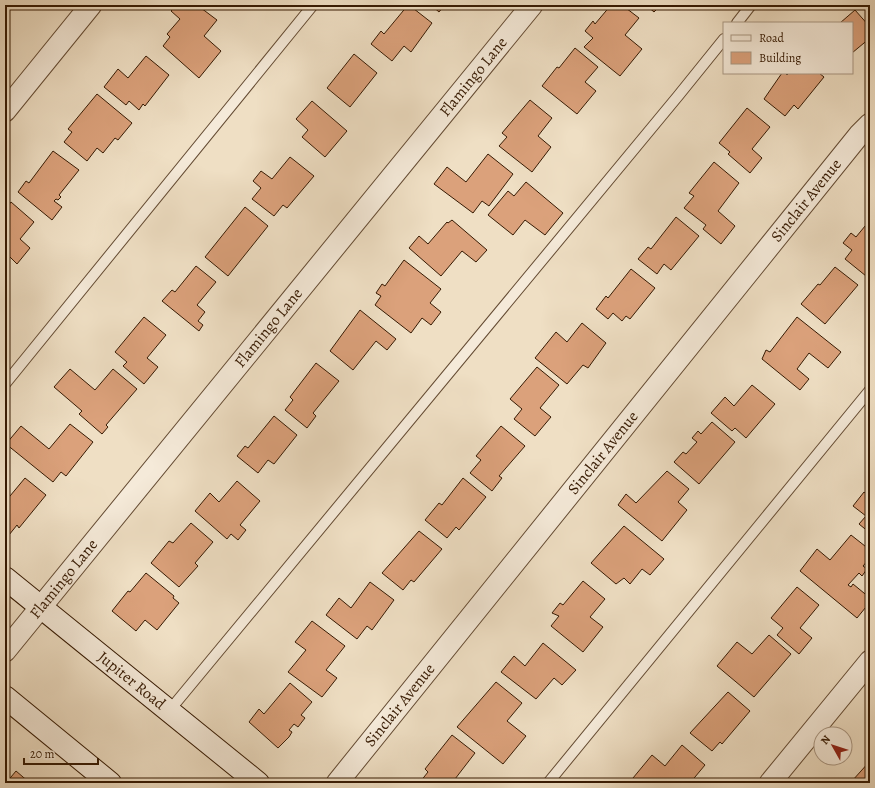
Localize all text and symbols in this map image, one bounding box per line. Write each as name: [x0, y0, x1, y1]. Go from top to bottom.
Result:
legend: [723, 22, 853, 74]
text: Road: [759, 30, 785, 46]
street label: Flamingo Lane: [434, 32, 513, 121]
text: Building: [759, 50, 801, 66]
street label: Sinclair Avenue: [766, 154, 847, 247]
street label: Flamingo Lane: [229, 283, 308, 372]
street label: Sinclair Avenue: [563, 406, 643, 499]
street label: Flamingo Lane: [25, 534, 103, 623]
street label: Jupiter Road: [93, 646, 171, 715]
street label: Sinclair Avenue: [359, 659, 440, 751]
north arrow: [813, 726, 853, 766]
text: N: [817, 732, 834, 748]
scale bar: [24, 740, 98, 766]
text: 20 m: [30, 746, 54, 762]

